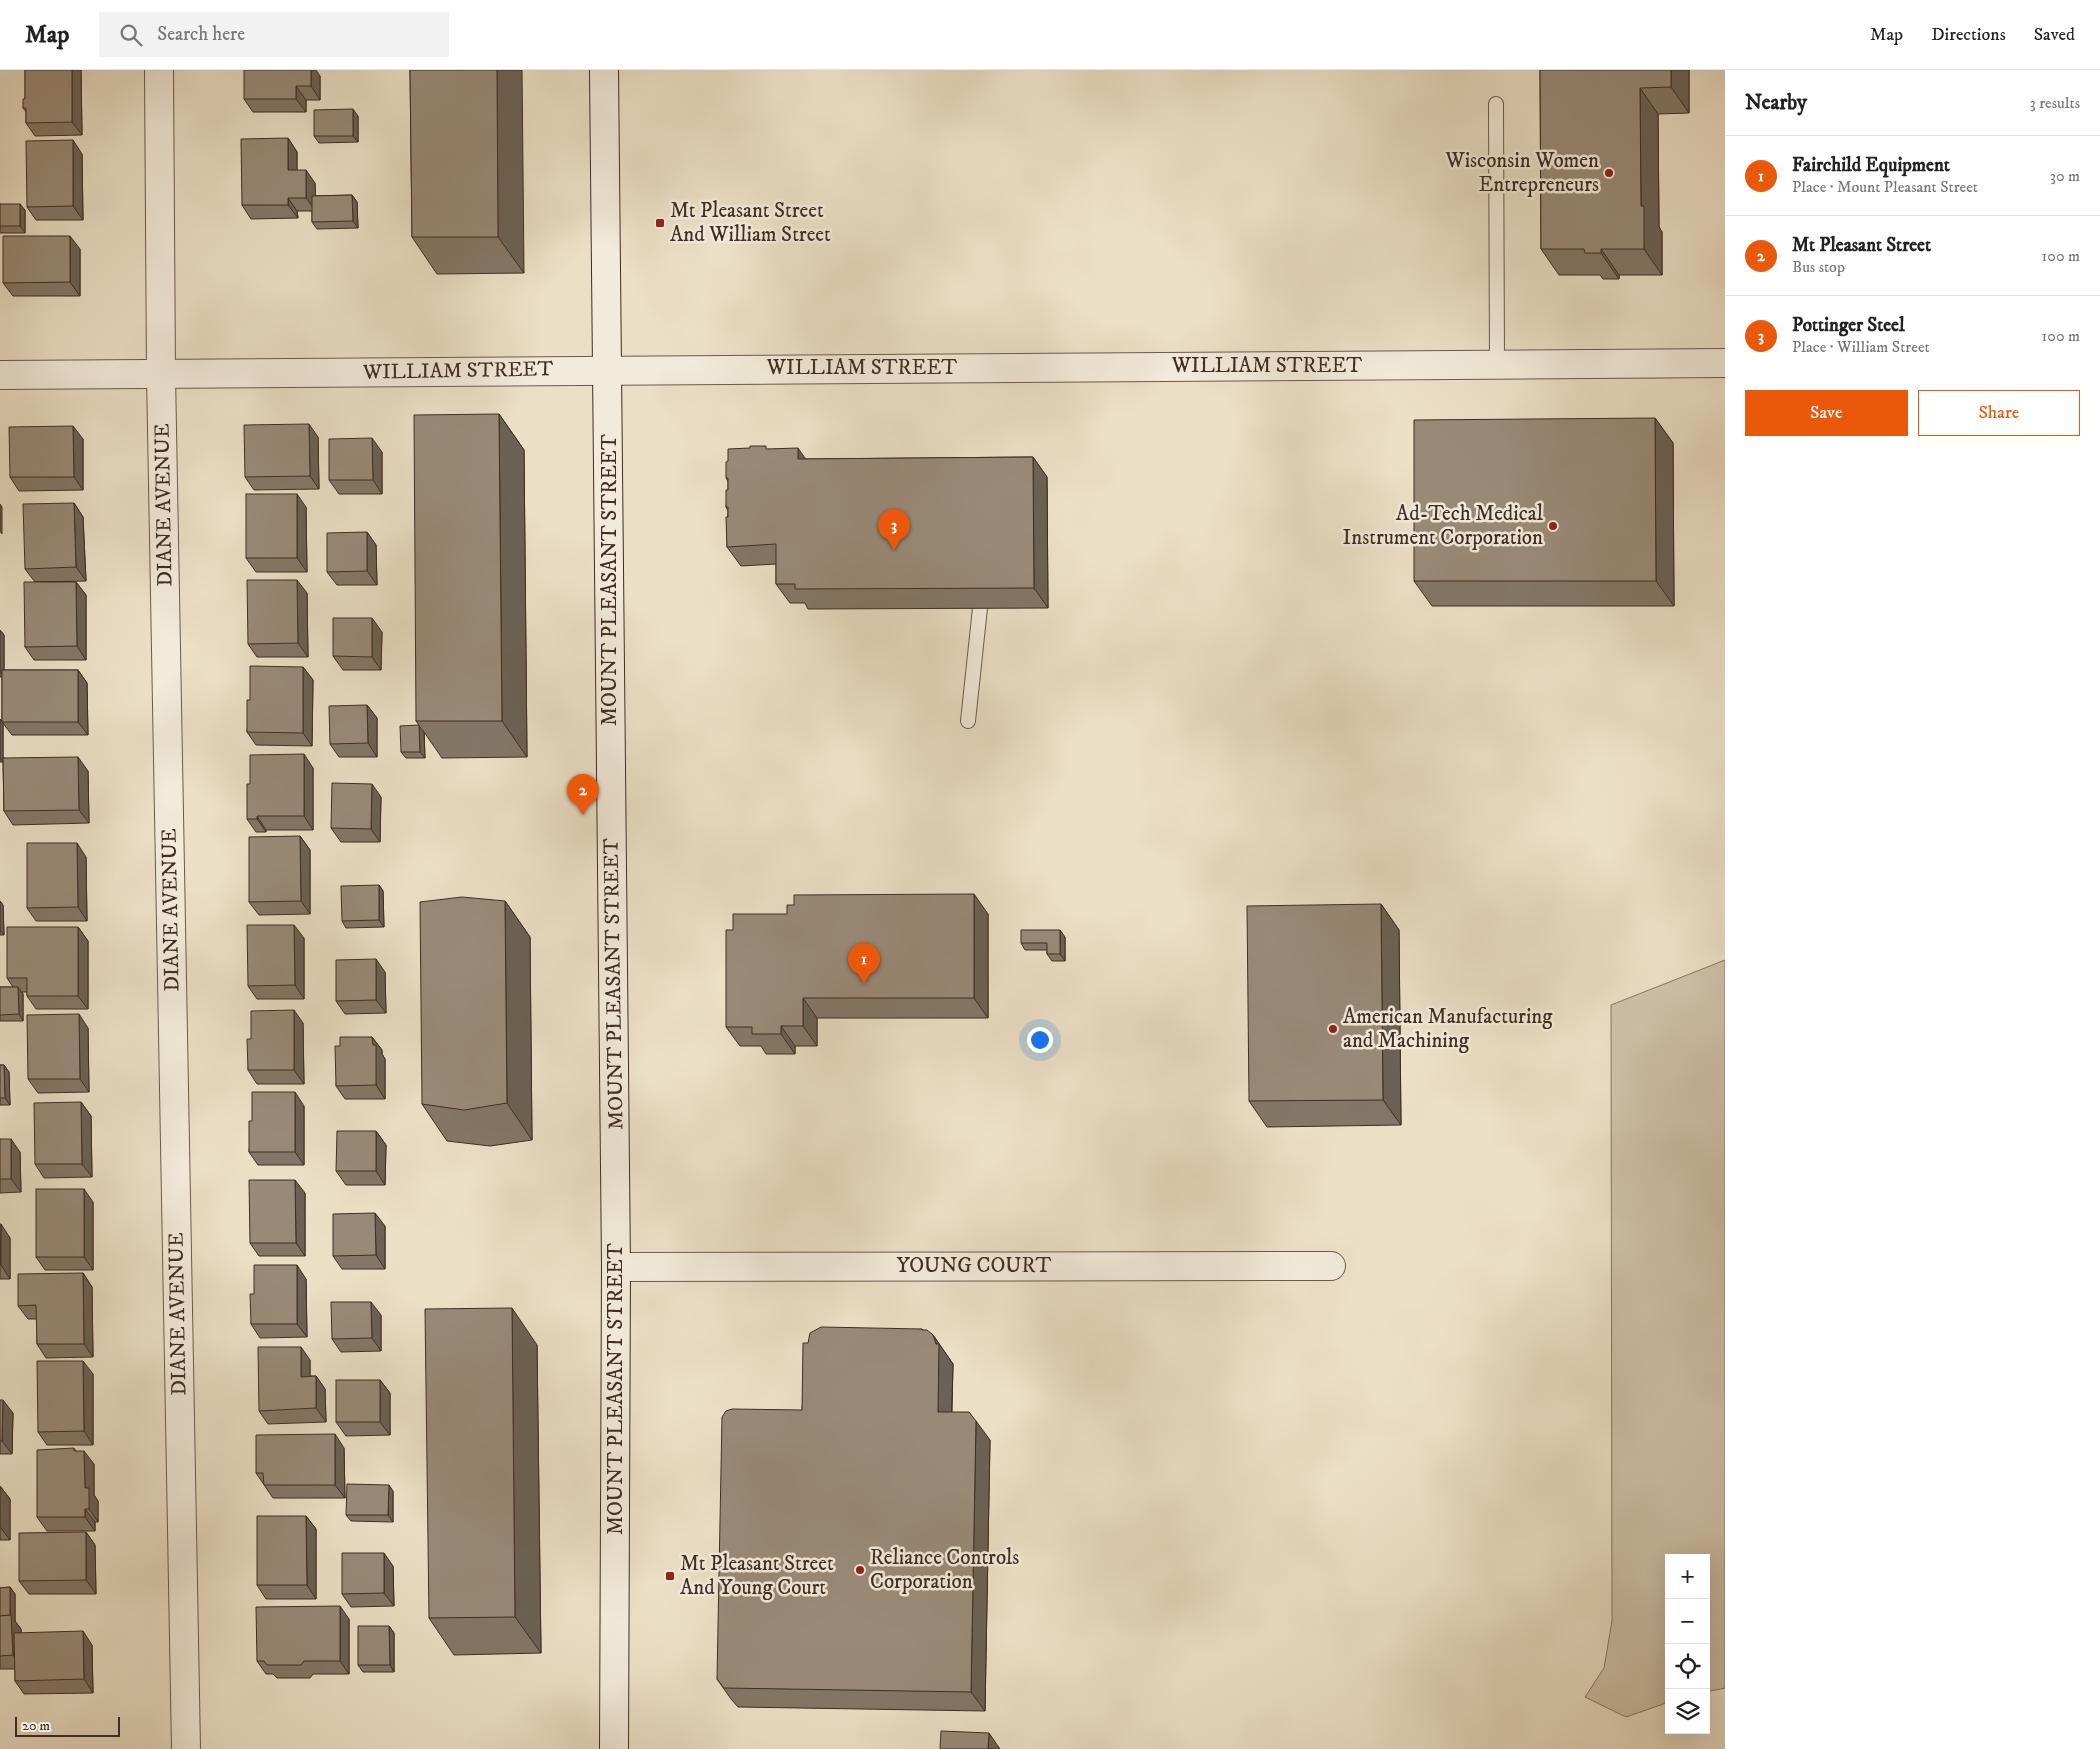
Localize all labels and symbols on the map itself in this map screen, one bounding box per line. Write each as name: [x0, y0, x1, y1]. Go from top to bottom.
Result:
place label: Wisconsin Women Entrepreneurs: [1444, 148, 1599, 198]
marker: Wisconsin Women Entrepreneurs: [1603, 167, 1615, 179]
place label: Mt Pleasant Street And William Street: [670, 198, 831, 248]
marker: Mt Pleasant Street And William Street: [654, 217, 666, 229]
street label: WILLIAM STREET: [1171, 353, 1362, 379]
street label: WILLIAM STREET: [766, 355, 957, 381]
street label: WILLIAM STREET: [362, 356, 553, 386]
street label: DIANE AVENUE: [150, 423, 178, 587]
street label: MOUNT PLEASANT STREET: [597, 434, 623, 726]
place label: Ad-Tech Medical Instrument Corporation: [1343, 501, 1544, 551]
pin: 3: [878, 509, 910, 550]
marker: Ad-Tech Medical Instrument Corporation: [1547, 520, 1559, 532]
pin: 2: [567, 774, 599, 815]
street label: DIANE AVENUE: [157, 828, 185, 992]
street label: MOUNT PLEASANT STREET: [598, 838, 630, 1130]
pin: 1: [848, 943, 880, 984]
place label: American Manufacturing and Machining: [1343, 1004, 1553, 1054]
marker: American Manufacturing and Machining: [1327, 1023, 1339, 1035]
your location: [1027, 1027, 1053, 1053]
street label: DIANE AVENUE: [164, 1232, 192, 1396]
street label: MOUNT PLEASANT STREET: [603, 1243, 629, 1535]
street label: YOUNG COURT: [897, 1253, 1051, 1279]
place label: Reliance Controls Corporation: [870, 1545, 1019, 1595]
place label: Mt Pleasant Street And Young Court: [680, 1551, 834, 1601]
marker: Reliance Controls Corporation: [854, 1564, 866, 1576]
marker: Mt Pleasant Street And Young Court: [664, 1570, 676, 1582]
scale bar: [15, 1714, 120, 1737]

